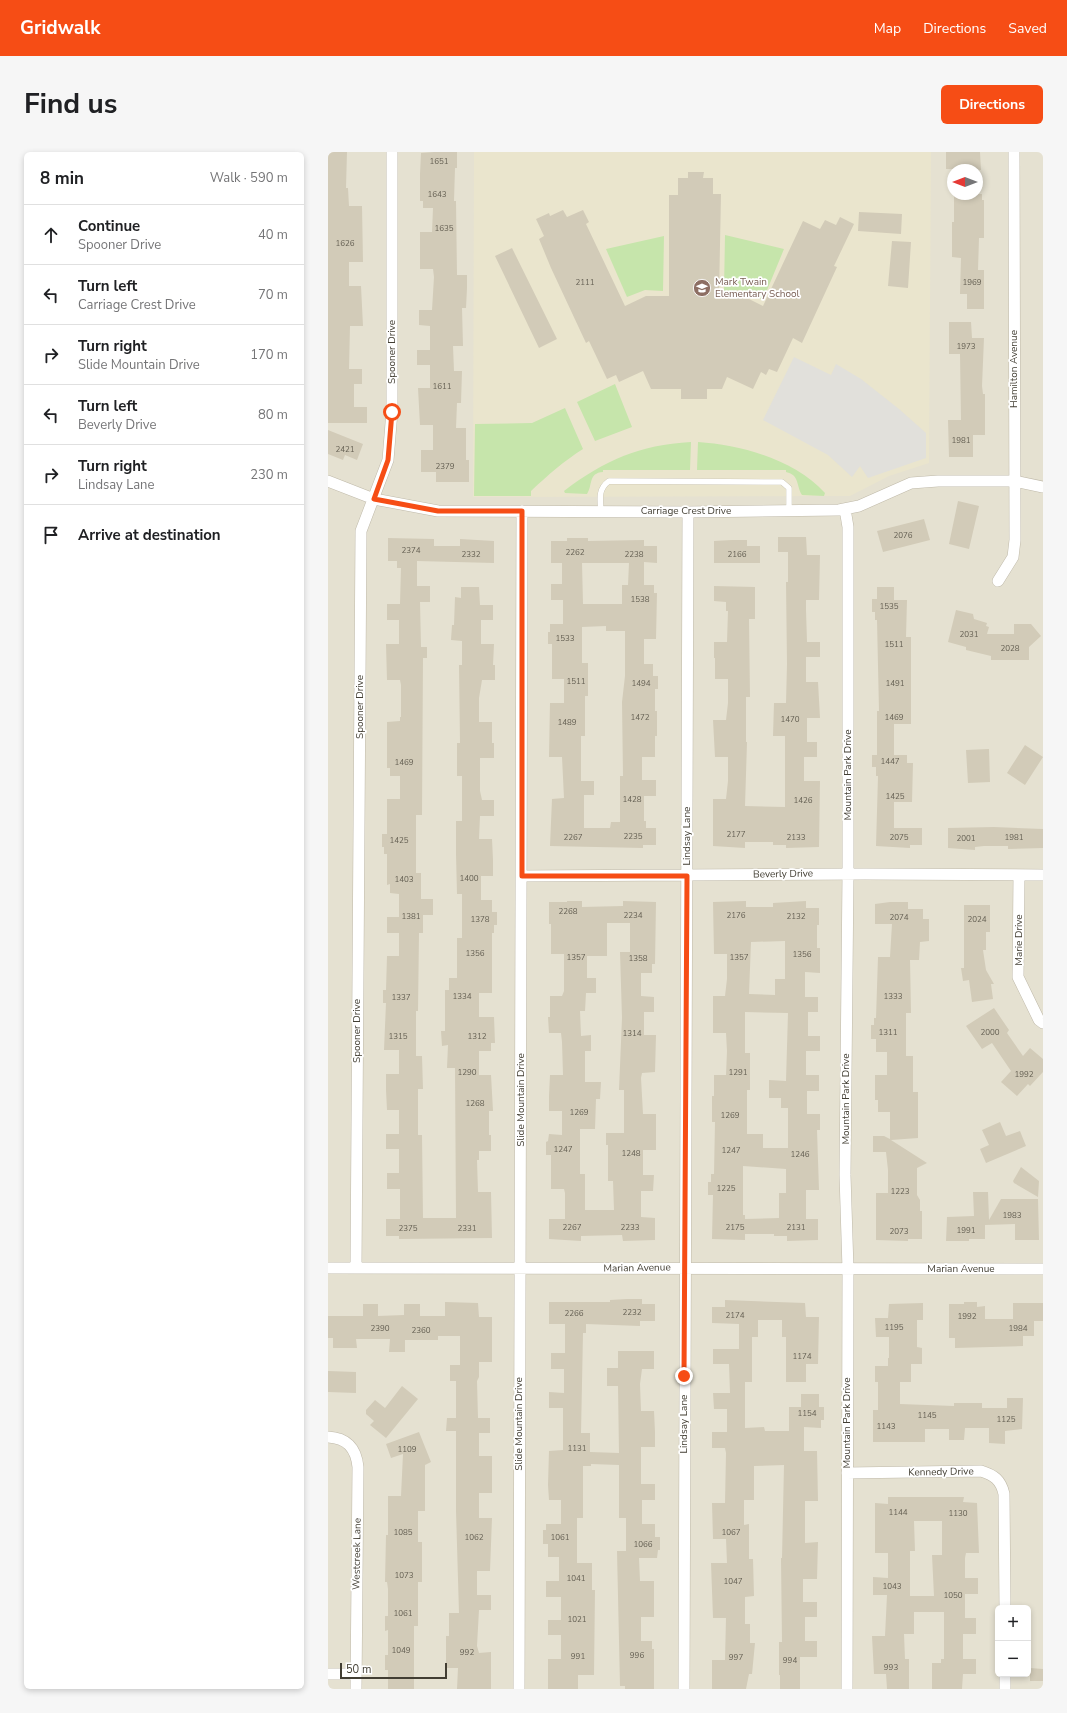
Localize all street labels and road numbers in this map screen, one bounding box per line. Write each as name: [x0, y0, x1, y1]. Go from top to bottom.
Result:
street label: Spooner Drive: [385, 320, 399, 384]
street label: Hamilton Avenue: [1007, 330, 1021, 408]
street label: Carriage Crest Drive: [641, 504, 731, 518]
street label: Spooner Drive: [353, 675, 367, 739]
street label: Mountain Park Drive: [841, 729, 855, 821]
street label: Lindsay Lane: [680, 807, 694, 865]
street label: Beverly Drive: [753, 866, 813, 882]
street label: Marie Drive: [1012, 914, 1026, 966]
street label: Spooner Drive: [350, 999, 364, 1063]
street label: Slide Mountain Drive: [514, 1053, 528, 1147]
street label: Mountain Park Drive: [839, 1053, 853, 1145]
street label: Marian Avenue: [603, 1260, 671, 1276]
street label: Marian Avenue: [927, 1262, 995, 1276]
street label: Slide Mountain Drive: [512, 1377, 526, 1471]
street label: Mountain Park Drive: [840, 1377, 854, 1469]
street label: Lindsay Lane: [677, 1395, 691, 1453]
street label: Kennedy Drive: [908, 1464, 974, 1480]
street label: Westcreek Lane: [349, 1518, 365, 1590]

